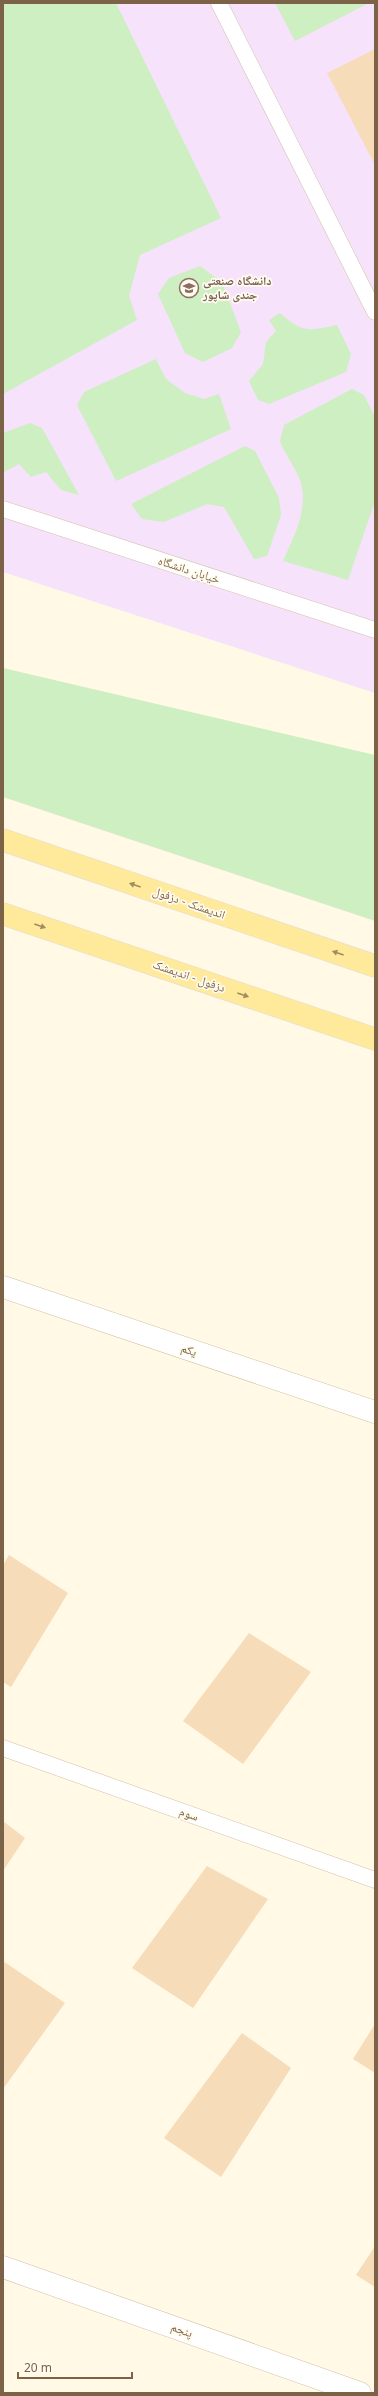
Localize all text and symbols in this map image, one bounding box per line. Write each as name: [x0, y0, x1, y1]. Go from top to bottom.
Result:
place label: دانشگاه صنعتی جندی شاپور: [202, 272, 272, 303]
school or university icon: دانشگاه صنعتی جندی شاپور: [178, 277, 200, 299]
street label: خیابان دانشگاه: [156, 552, 223, 588]
one-way arrow: [129, 882, 141, 888]
street label: اندیمشک - دزفول: [151, 882, 228, 923]
one-way arrow: [34, 924, 46, 930]
one-way arrow: [332, 950, 344, 956]
street label: دزفول - اندیمشک: [151, 955, 228, 996]
one-way arrow: [237, 992, 249, 998]
street label: یکم: [179, 1339, 200, 1360]
street label: سوم: [177, 1802, 201, 1825]
street label: پنجم: [169, 2318, 196, 2341]
scale bar: [18, 2354, 132, 2380]
text: 20 m: [24, 2359, 52, 2376]

